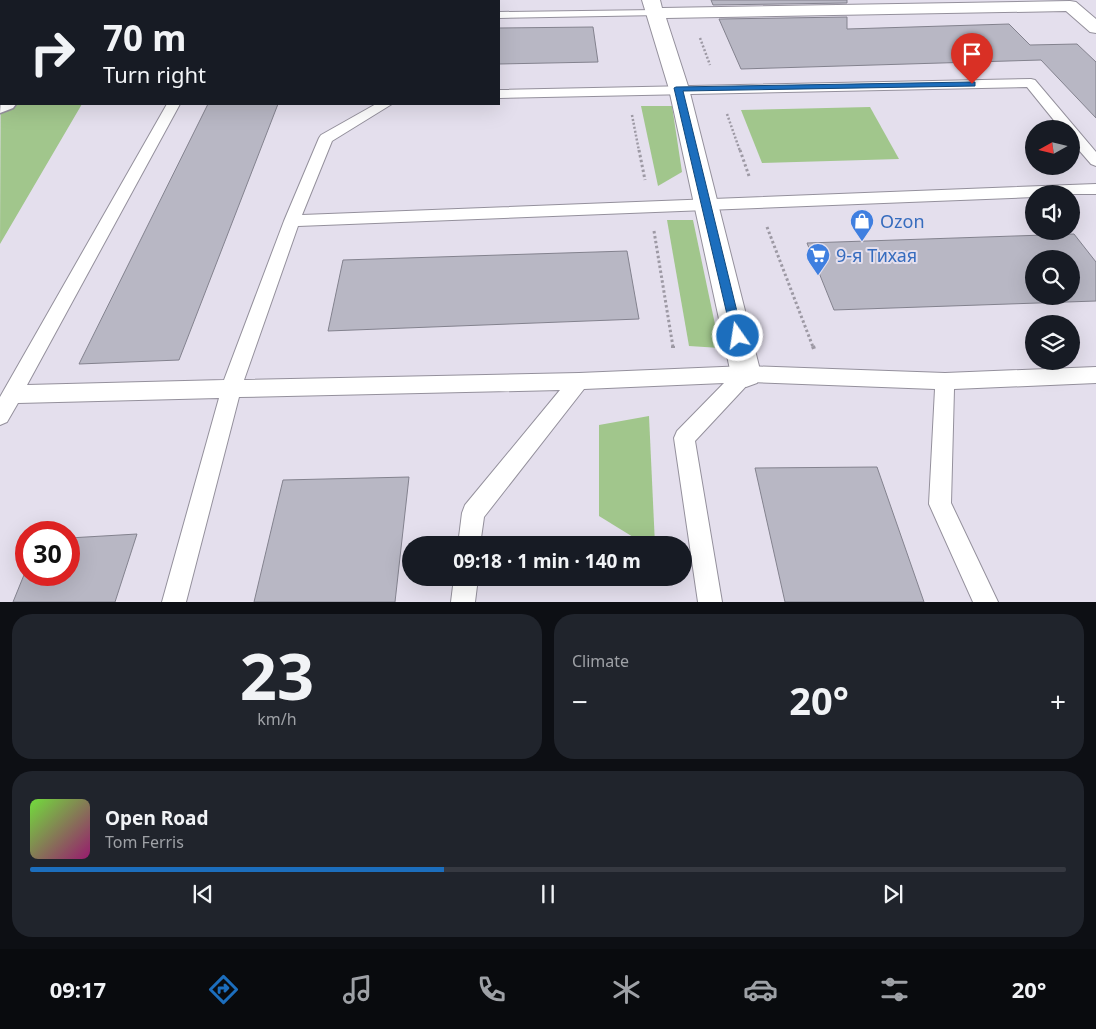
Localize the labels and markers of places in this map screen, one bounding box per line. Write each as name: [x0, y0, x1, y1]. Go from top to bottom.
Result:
pin: [951, 33, 993, 84]
shop icon: Ozon: [849, 208, 875, 242]
place label: Ozon: [880, 209, 925, 233]
supermarket icon: 9-я Тихая: [805, 242, 831, 276]
place label: 9-я Тихая: [836, 243, 917, 267]

